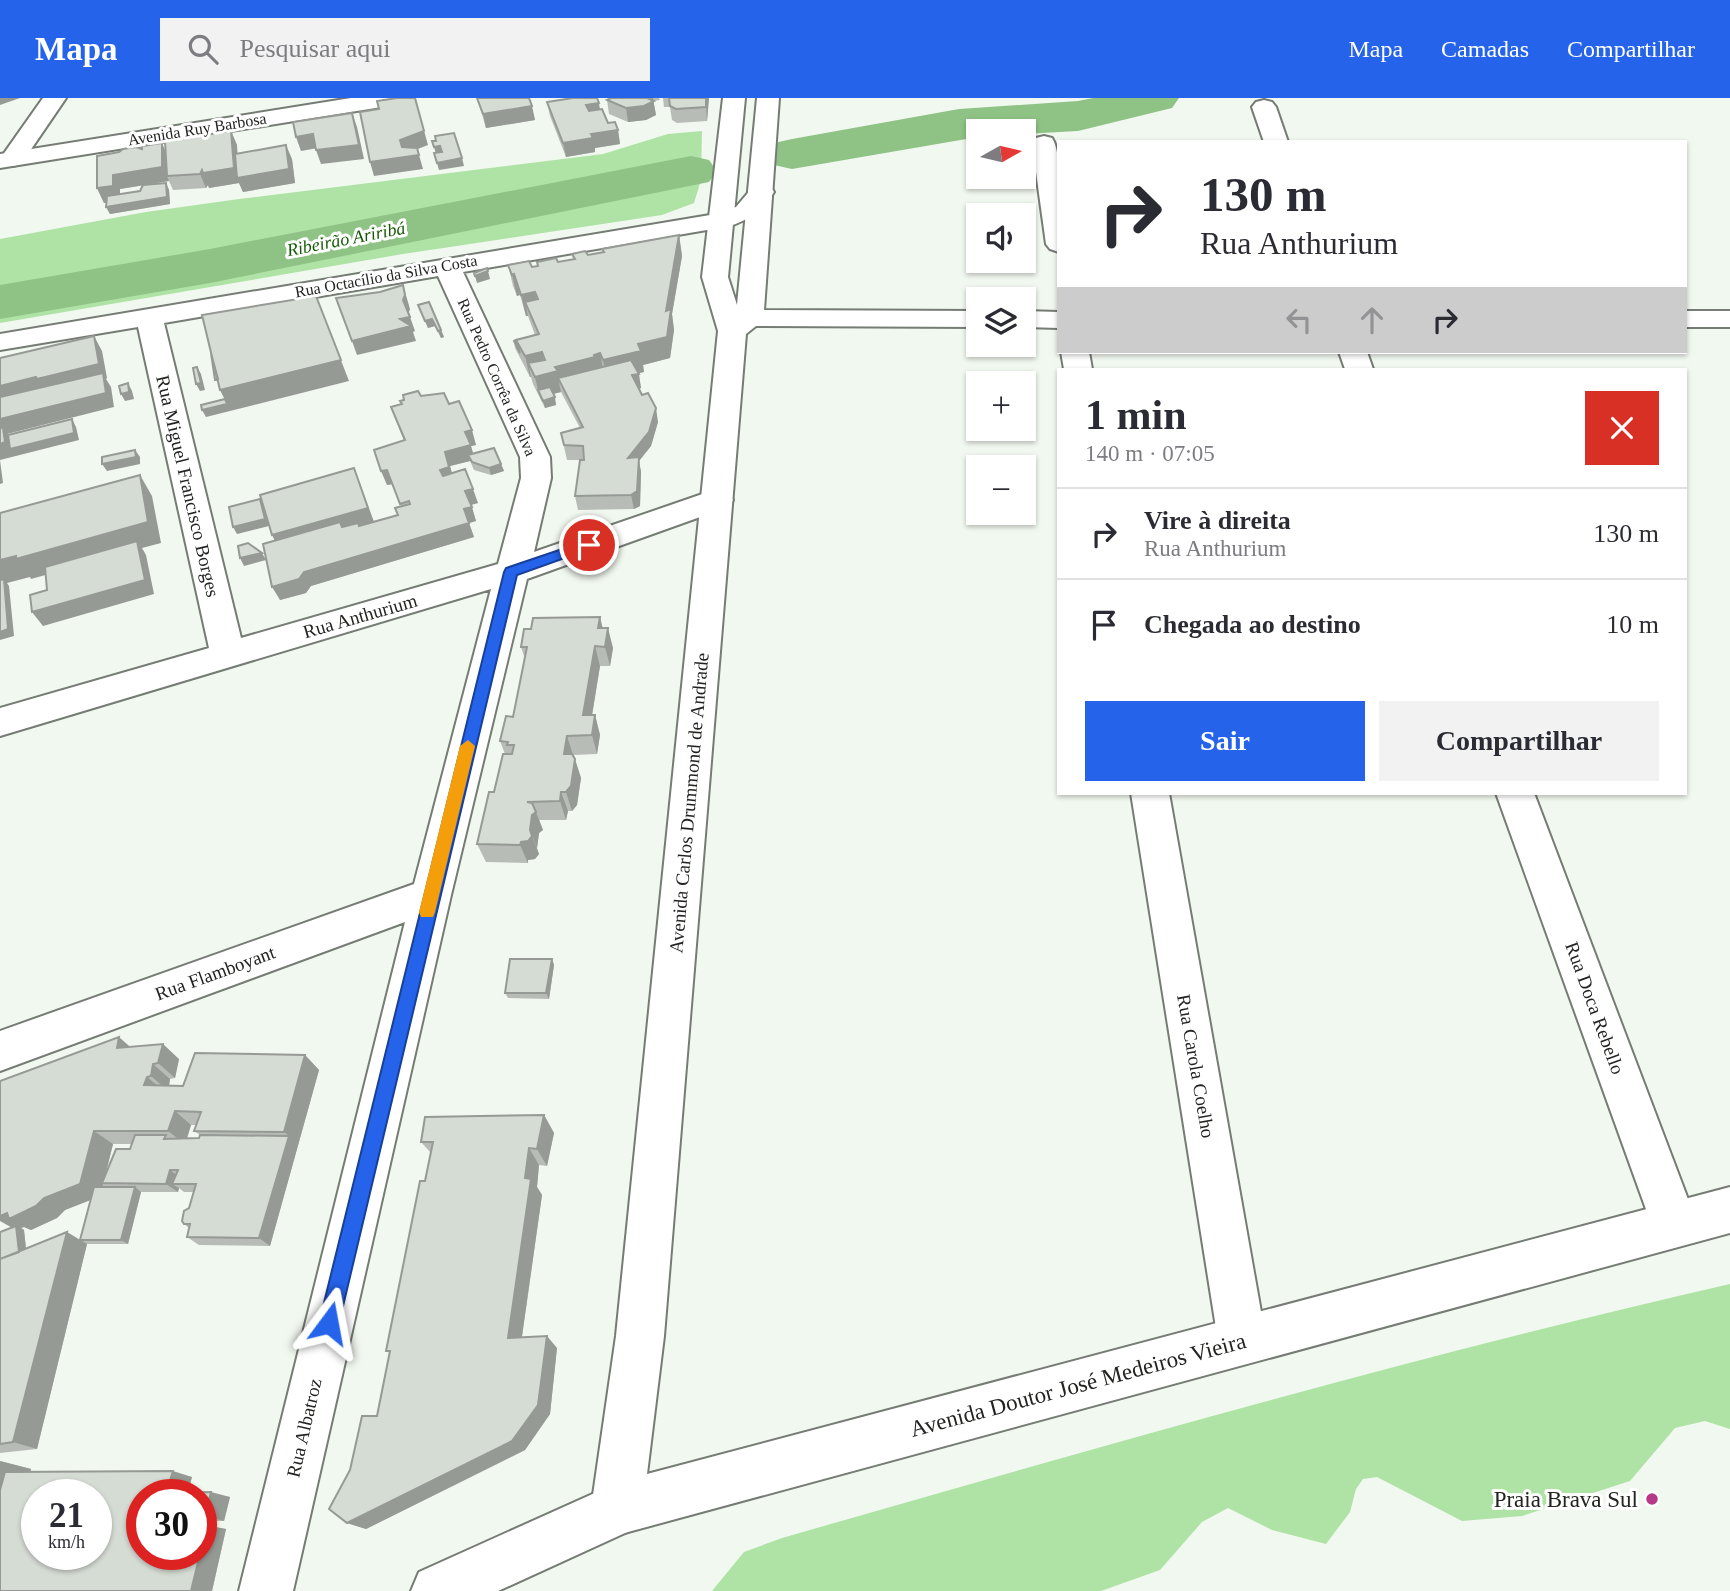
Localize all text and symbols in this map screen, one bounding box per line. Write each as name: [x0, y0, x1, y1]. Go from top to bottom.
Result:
search box: [160, 18, 650, 81]
icon: search: [184, 30, 222, 68]
text: Mapa: [35, 31, 118, 67]
text: Pesquisar aqui: [240, 34, 390, 63]
text: Mapa: [1348, 36, 1403, 62]
text: Camadas: [1441, 36, 1529, 62]
text: Compartilhar: [1567, 36, 1695, 62]
street label: Avenida Ruy Barbosa: [126, 110, 268, 149]
north arrow: [966, 119, 1036, 189]
map controls: [966, 119, 1036, 525]
text: 130 m: [1200, 167, 1327, 222]
icon: right: [1085, 168, 1176, 259]
button: sound: [966, 203, 1036, 273]
water label: Ribeirão Ariribá: [284, 218, 407, 260]
text: Rua Anthurium: [1200, 225, 1398, 261]
street label: Rua Octacílio da Silva Costa: [293, 252, 479, 300]
button: layers: [966, 287, 1036, 357]
street label: Rua Pedro Corrêa da Silva: [455, 296, 539, 458]
icon: left: [1280, 301, 1318, 339]
icon: ahead: [1353, 301, 1391, 339]
icon: right: [1426, 301, 1464, 339]
button: +: [966, 371, 1036, 441]
street label: Rua Miguel Francisco Borges: [152, 373, 224, 599]
button: close: [1585, 391, 1659, 465]
text: 1 min: [1085, 392, 1187, 438]
text: 140 m · 07:05: [1085, 441, 1215, 466]
button: −: [966, 455, 1036, 525]
text: Vire à direita: [1144, 506, 1291, 535]
pin: [559, 515, 619, 575]
icon: right: [1085, 515, 1123, 553]
text: 130 m: [1593, 519, 1659, 548]
icon: arrive: [570, 526, 608, 564]
text: Rua Anthurium: [1144, 536, 1286, 561]
street label: Rua Anthurium: [301, 590, 420, 642]
icon: arrive: [1085, 606, 1123, 644]
text: Chegada ao destino: [1144, 610, 1361, 639]
text: 10 m: [1606, 610, 1659, 639]
street label: Avenida Carlos Drummond de Andrade: [665, 652, 713, 954]
button: Sair: [1085, 701, 1365, 781]
button: Compartilhar: [1379, 701, 1659, 781]
street label: Rua Doca Rebello: [1561, 939, 1629, 1077]
street label: Rua Flamboyant: [152, 941, 279, 1004]
street label: Rua Carola Coelho: [1173, 992, 1219, 1140]
position arrow: [292, 1286, 366, 1360]
street label: Avenida Doutor José Medeiros Vieira: [907, 1328, 1249, 1442]
street label: Rua Albatroz: [282, 1377, 326, 1479]
speed limit sign: 30: [126, 1479, 217, 1570]
place label: Praia Brava Sul: [1494, 1487, 1638, 1512]
marker: Praia Brava Sul: [1644, 1491, 1660, 1507]
text: 21: [49, 1496, 84, 1535]
text: km/h: [48, 1532, 85, 1552]

